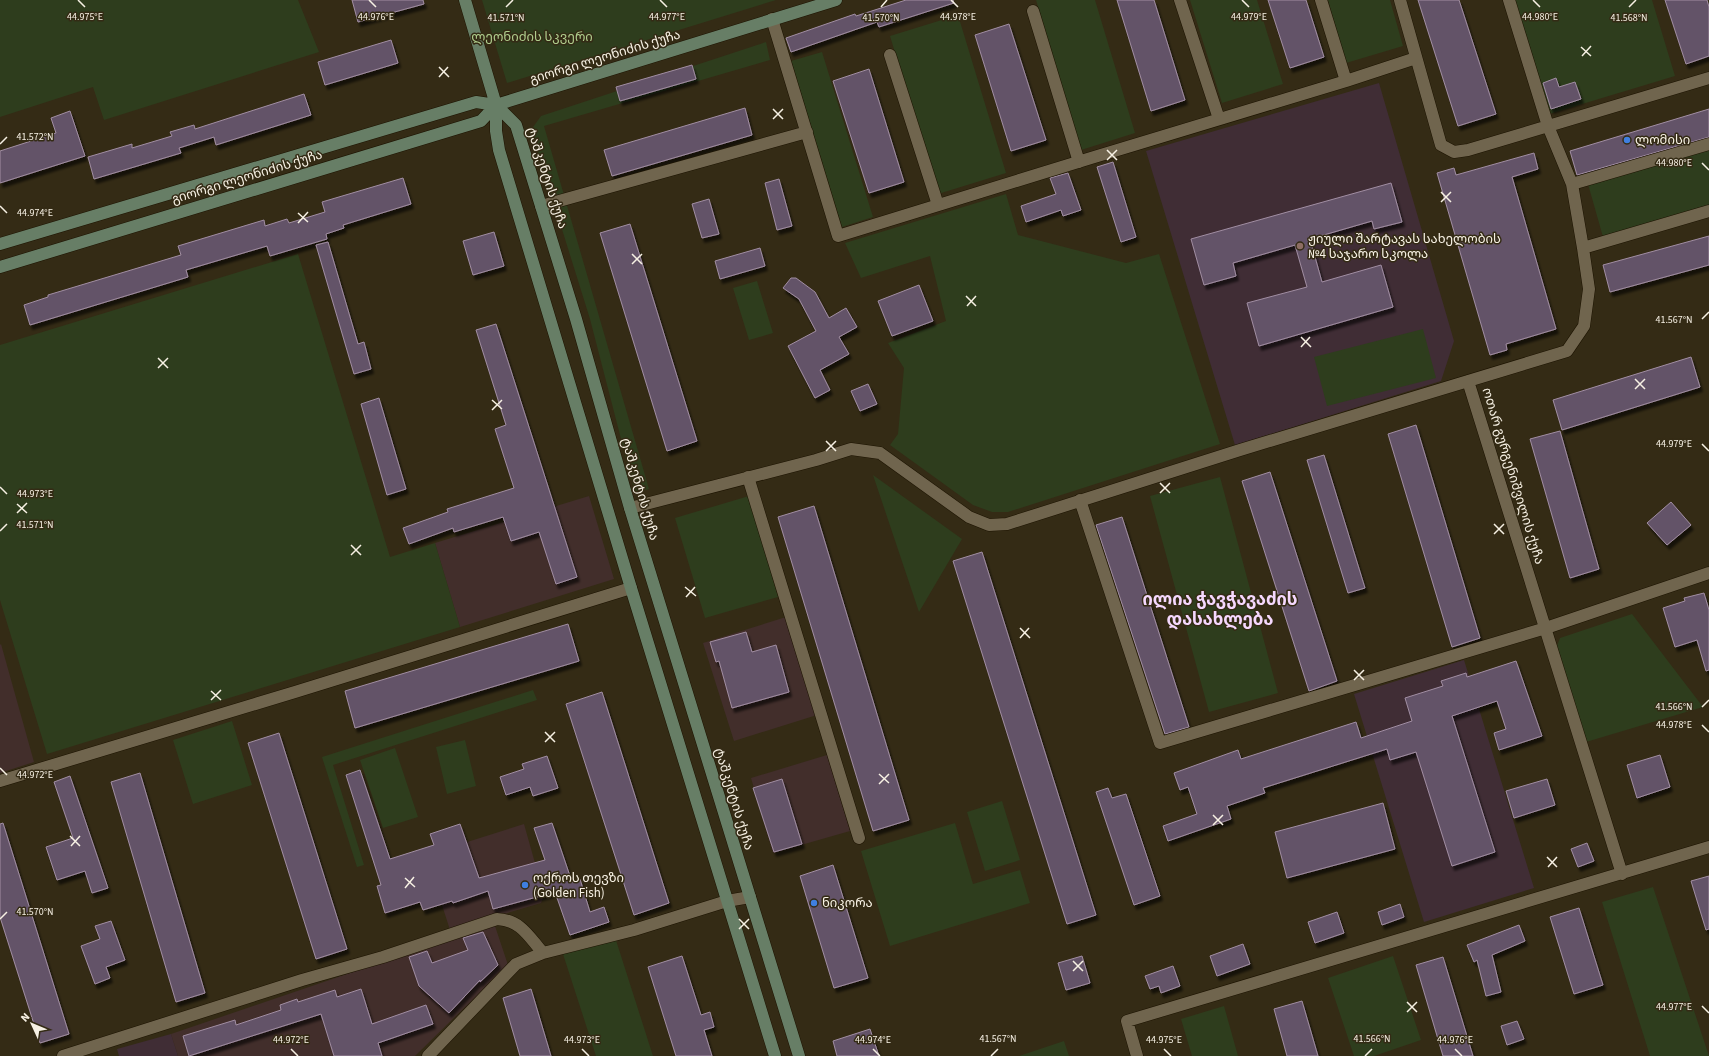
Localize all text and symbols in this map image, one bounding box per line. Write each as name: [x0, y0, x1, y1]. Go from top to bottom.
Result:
text: 44.975°E: [67, 10, 103, 24]
text: 44.976°E: [358, 10, 394, 24]
text: 44.977°E: [649, 10, 685, 24]
text: 44.978°E: [940, 10, 976, 24]
text: 44.979°E: [1231, 10, 1267, 24]
text: 44.980°E: [1522, 10, 1558, 24]
text: 41.571°N: [487, 11, 525, 25]
text: 41.570°N: [862, 11, 900, 25]
text: 41.568°N: [1610, 11, 1648, 25]
street label: გიორგი ლეონიძის ქუჩა: [527, 25, 683, 89]
park label: ლეონიძის სკვერი: [471, 28, 593, 46]
street label: ტაშკენტის ქუჩა: [522, 125, 572, 231]
text: 41.572°N: [16, 130, 54, 144]
place label: ლომისი: [1635, 131, 1690, 149]
marker: ლომისი: [1622, 135, 1632, 145]
street label: გიორგი ლეონიძის ქუჩა: [169, 145, 325, 209]
text: 44.980°E: [1656, 156, 1692, 170]
text: 44.974°E: [17, 206, 53, 220]
place label: ჟიული შარტავას სახელობის №4 საჯარო სკოლა: [1308, 230, 1501, 263]
marker: ჟიული შარტავას სახელობის №4 საჯარო სკოლა: [1295, 241, 1305, 251]
text: 41.567°N: [1655, 313, 1693, 327]
street label: ოთარ გურგენიშვილის ქუჩა: [1478, 386, 1548, 566]
street label: ტაშკენტის ქუჩა: [617, 436, 663, 542]
text: 44.979°E: [1656, 437, 1692, 451]
text: 44.973°E: [17, 487, 53, 501]
text: 41.571°N: [16, 518, 54, 532]
district label: ილია ჭავჭავაძის დასახლება: [1143, 588, 1297, 632]
text: 41.566°N: [1655, 700, 1693, 714]
text: 44.978°E: [1656, 718, 1692, 732]
street label: ტაშკენტის ქუჩა: [710, 746, 758, 852]
text: 44.972°E: [17, 768, 53, 782]
place label: ოქროს თევზი (Golden Fish): [533, 869, 624, 902]
marker: ოქროს თევზი (Golden Fish): [520, 880, 530, 890]
place label: ნიკორა: [822, 894, 873, 912]
marker: ნიკორა: [809, 898, 819, 908]
text: 41.570°N: [16, 905, 54, 919]
text: 44.977°E: [1656, 1000, 1692, 1014]
north arrow: [12, 1004, 52, 1044]
text: N: [17, 1010, 33, 1025]
text: 41.567°N: [979, 1032, 1017, 1046]
text: 41.566°N: [1353, 1032, 1391, 1046]
text: 44.972°E: [273, 1033, 309, 1047]
text: 44.973°E: [564, 1033, 600, 1047]
text: 44.974°E: [855, 1033, 891, 1047]
text: 44.975°E: [1146, 1033, 1182, 1047]
text: 44.976°E: [1437, 1033, 1473, 1047]

